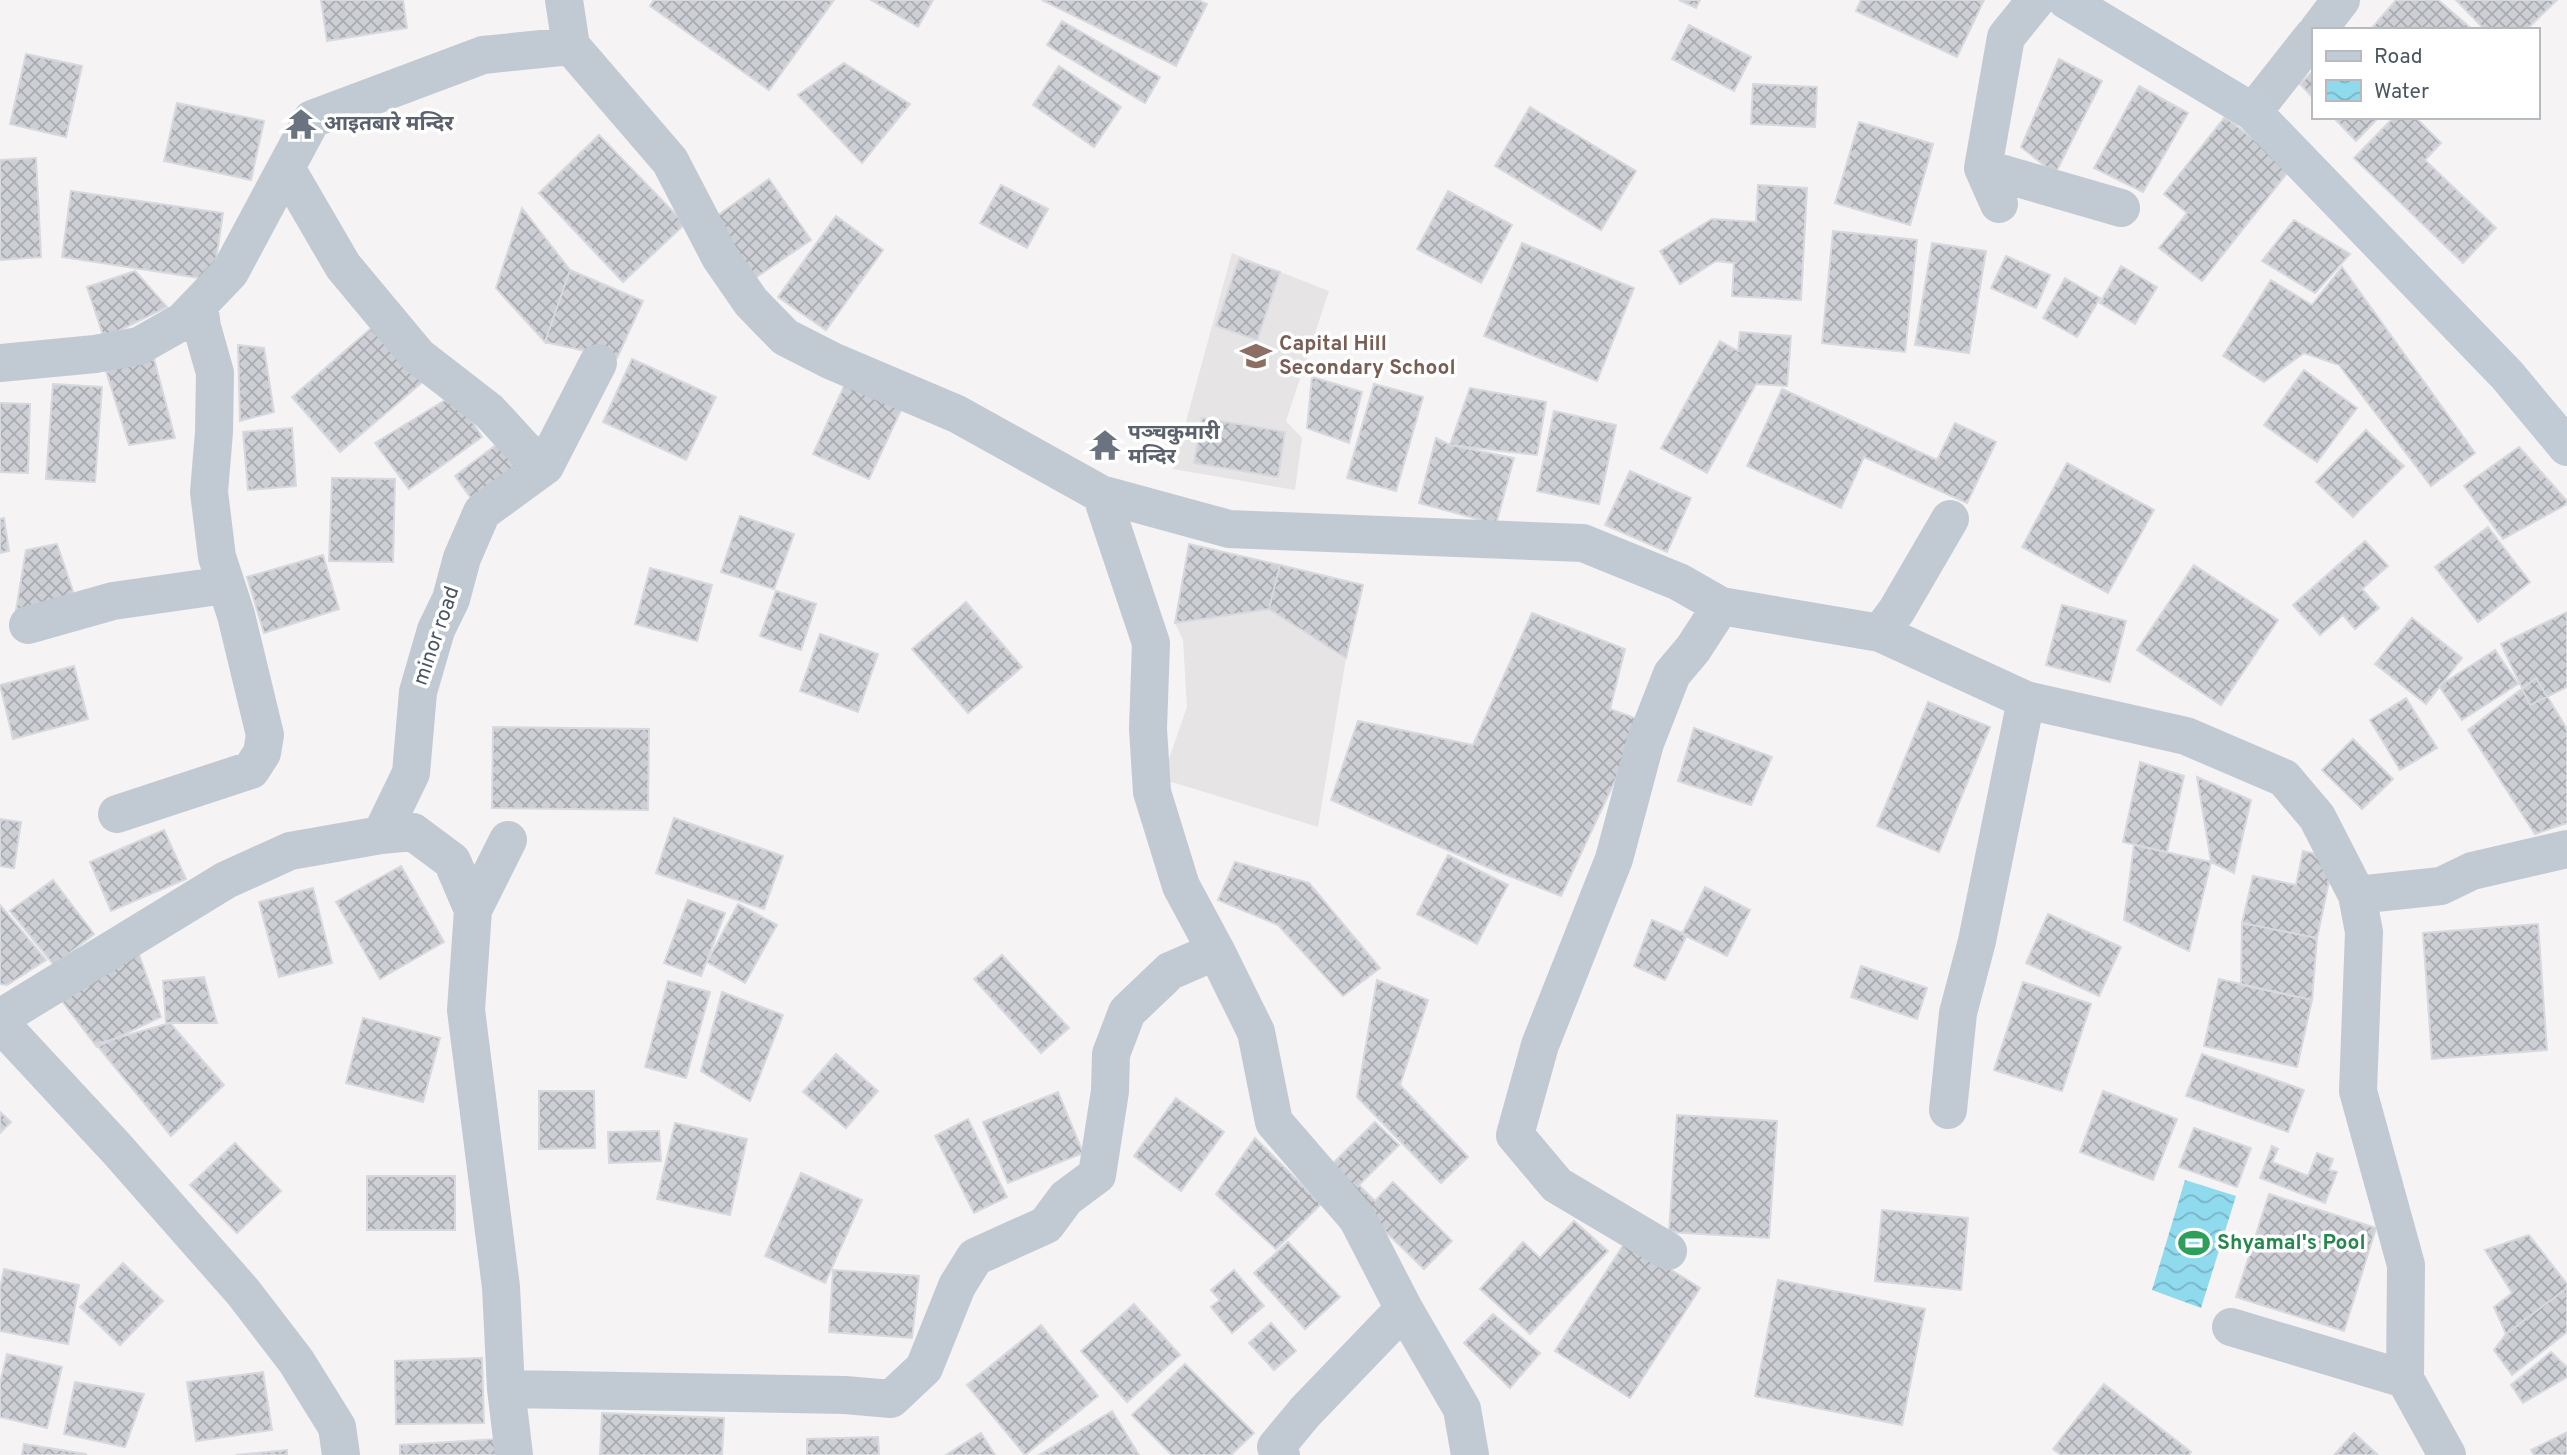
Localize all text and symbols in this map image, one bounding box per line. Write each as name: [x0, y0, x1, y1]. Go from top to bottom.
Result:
legend: [2312, 28, 2539, 119]
text: Road: [2374, 44, 2423, 71]
text: Water: [2374, 79, 2429, 106]
temple icon: आइतबारे मन्दिर: [284, 107, 318, 141]
place label: आइतबारे मन्दिर: [324, 111, 454, 138]
place label: Capital Hill Secondary School: [1279, 331, 1456, 382]
school or university icon: Capital Hill Secondary School: [1239, 339, 1273, 373]
place label: पञ्चकुमारी मन्दिर: [1128, 420, 1220, 471]
temple icon: पञ्चकुमारी मन्दिर: [1088, 428, 1122, 462]
street label: minor road: [408, 583, 466, 689]
sports icon: Shyamal's Pool: [2177, 1226, 2211, 1260]
place label: Shyamal's Pool: [2217, 1230, 2366, 1257]

